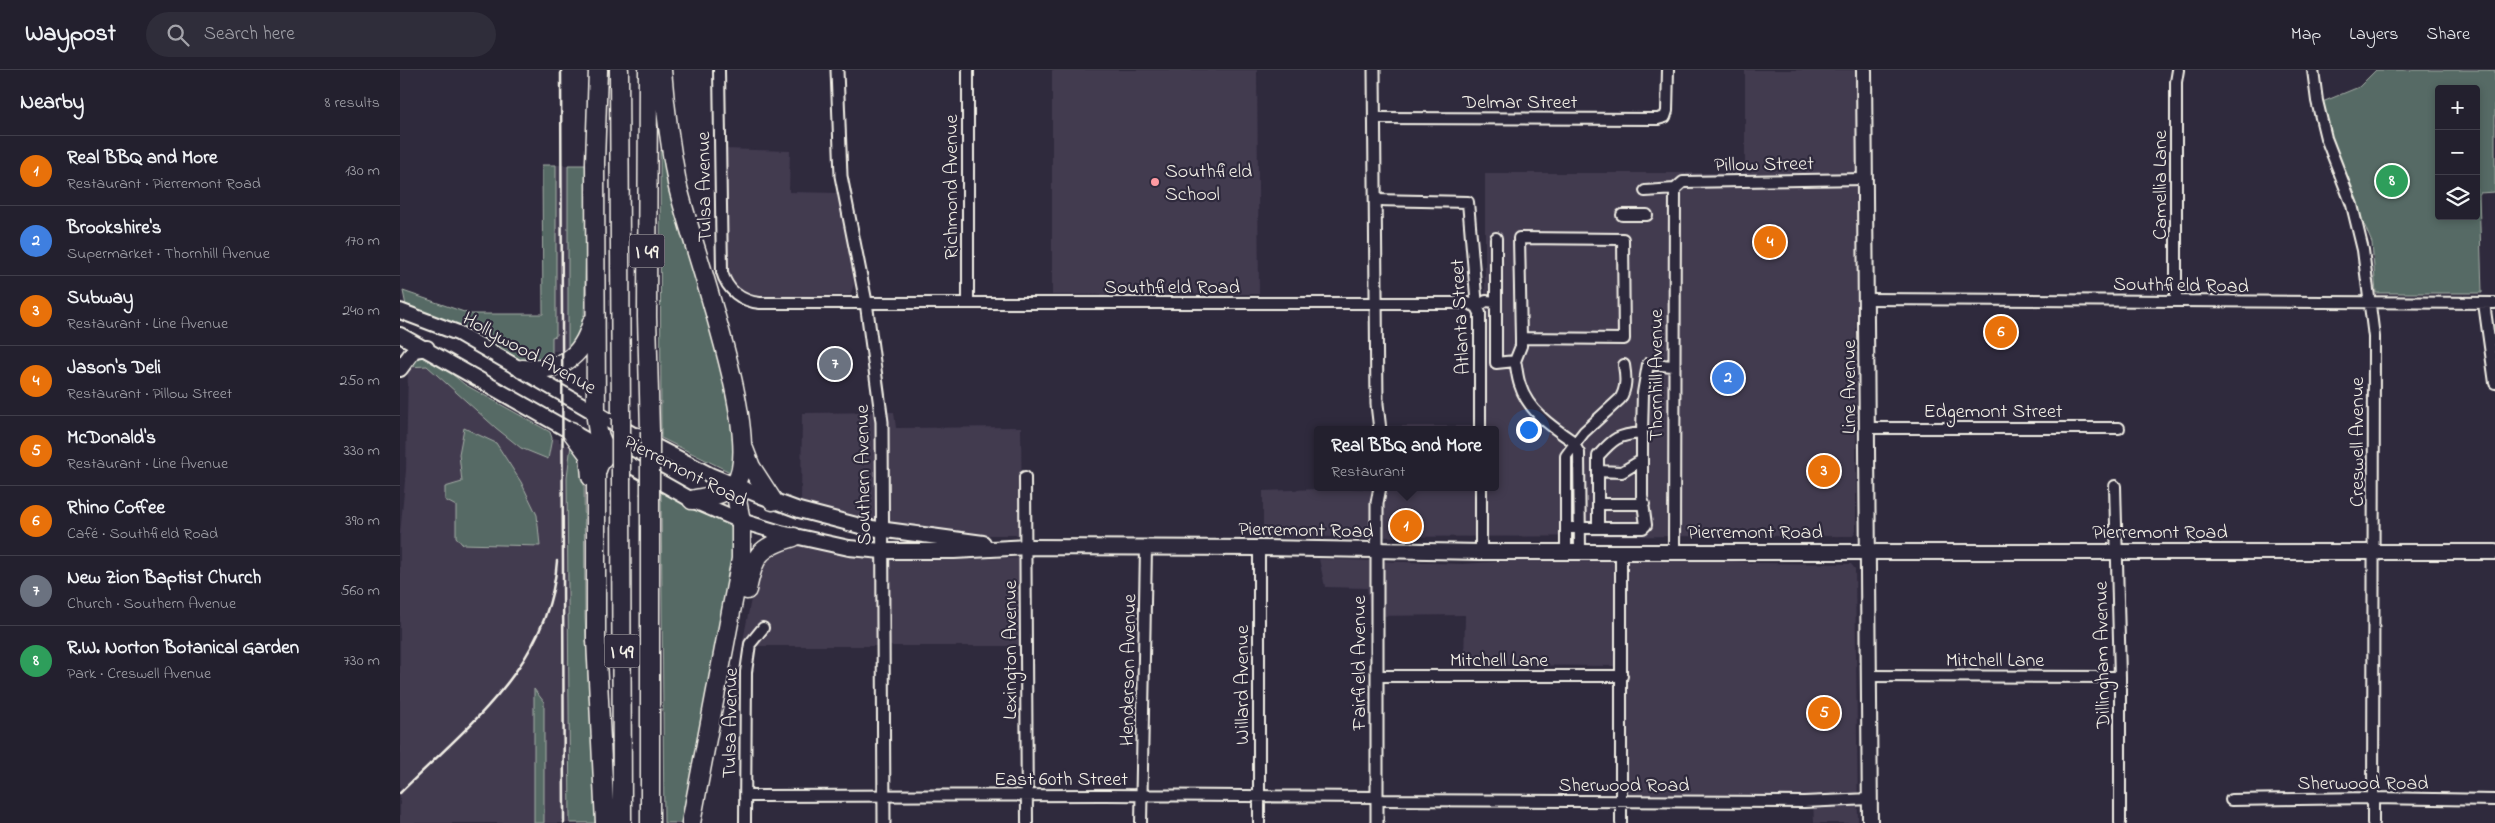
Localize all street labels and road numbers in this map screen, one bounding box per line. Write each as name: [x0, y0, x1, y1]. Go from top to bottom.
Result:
street label: Delmar Street: [1462, 89, 1578, 118]
street label: Richmond Avenue: [938, 115, 967, 259]
street label: Camellia Lane: [2147, 130, 2176, 240]
street label: Tulsa Avenue: [690, 131, 721, 243]
street label: Pillow Street: [1714, 150, 1814, 181]
road number: I 49: [630, 235, 664, 268]
street label: Atlanta Street: [1444, 258, 1479, 376]
street label: Southfield Road: [2113, 271, 2249, 302]
street label: Southfield Road: [1104, 274, 1240, 303]
street label: Hollywood Avenue: [457, 305, 601, 403]
street label: Thornhill Avenue: [1643, 309, 1672, 441]
street label: Line Avenue: [1836, 340, 1865, 434]
street label: Creswell Avenue: [2344, 377, 2373, 507]
street label: Edgemont Street: [1923, 398, 2063, 428]
street label: Southern Avenue: [849, 404, 880, 546]
street label: Pierremont Road: [618, 429, 752, 516]
street label: Pierremont Road: [1238, 516, 1374, 547]
street label: Pierremont Road: [1687, 519, 1823, 548]
street label: Pierremont Road: [2092, 519, 2228, 548]
street label: Lexington Avenue: [997, 580, 1027, 720]
street label: Dillingham Avenue: [2088, 581, 2120, 730]
street label: Henderson Avenue: [1114, 594, 1145, 746]
street label: Fairfield Avenue: [1346, 596, 1375, 731]
street label: Willard Avenue: [1229, 625, 1258, 745]
road number: I 49: [604, 634, 640, 668]
street label: Mitchell Lane: [1450, 647, 1548, 676]
street label: Mitchell Lane: [1946, 647, 2044, 676]
street label: Tulsa Avenue: [716, 667, 747, 779]
street label: East 60th Street: [994, 766, 1128, 795]
street label: Sherwood Road: [2298, 770, 2428, 799]
street label: Sherwood Road: [1559, 772, 1689, 801]

